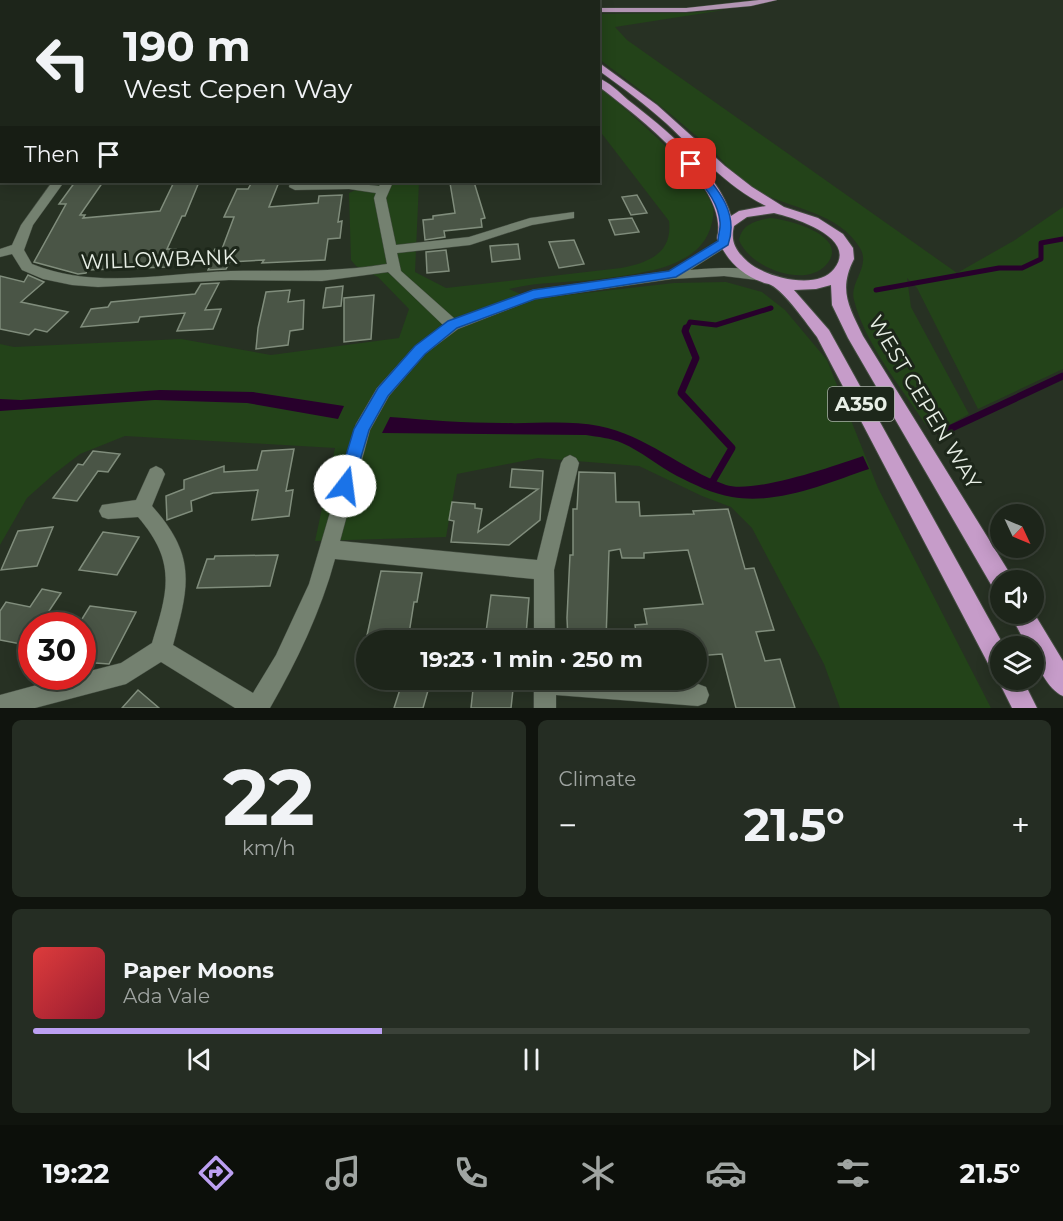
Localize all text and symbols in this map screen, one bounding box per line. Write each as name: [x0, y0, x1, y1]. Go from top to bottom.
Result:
text: 190 m: [123, 20, 251, 72]
icon: left: [24, 24, 102, 102]
text: West Cepen Way: [123, 72, 352, 105]
icon: arrive: [92, 138, 125, 171]
pin: [665, 138, 716, 189]
text: Then: [24, 141, 80, 168]
icon: arrive: [674, 147, 707, 180]
street label: WILLOWBANK: [80, 244, 238, 274]
street label: WEST CEPEN WAY: [863, 311, 987, 494]
road number: A350: [828, 387, 894, 421]
position arrow: [313, 454, 377, 518]
north arrow: [990, 504, 1044, 558]
map controls: [990, 504, 1044, 690]
button: sound: [990, 570, 1044, 624]
speed limit sign: 30: [18, 612, 96, 690]
button: layers: [990, 636, 1044, 690]
text: 19:23 · 1 min · 250 m: [420, 646, 643, 673]
text: 22: [223, 749, 315, 845]
text: Climate: [559, 767, 636, 791]
text: 21.5°: [744, 797, 845, 852]
text: −: [559, 805, 577, 845]
text: +: [1011, 805, 1030, 845]
text: km/h: [242, 836, 295, 860]
text: Paper Moons: [123, 957, 274, 984]
text: Ada Vale: [123, 984, 210, 1008]
icon: previous: [183, 1043, 216, 1076]
icon: pause: [515, 1043, 548, 1076]
icon: next: [847, 1043, 880, 1076]
icon: directions: [195, 1152, 237, 1194]
icon: music: [322, 1152, 364, 1194]
icon: phone: [450, 1152, 492, 1194]
icon: climate: [577, 1152, 619, 1194]
icon: car: [705, 1152, 747, 1194]
icon: filters: [832, 1152, 874, 1194]
text: 19:22: [43, 1157, 109, 1190]
text: 21.5°: [960, 1157, 1020, 1190]

